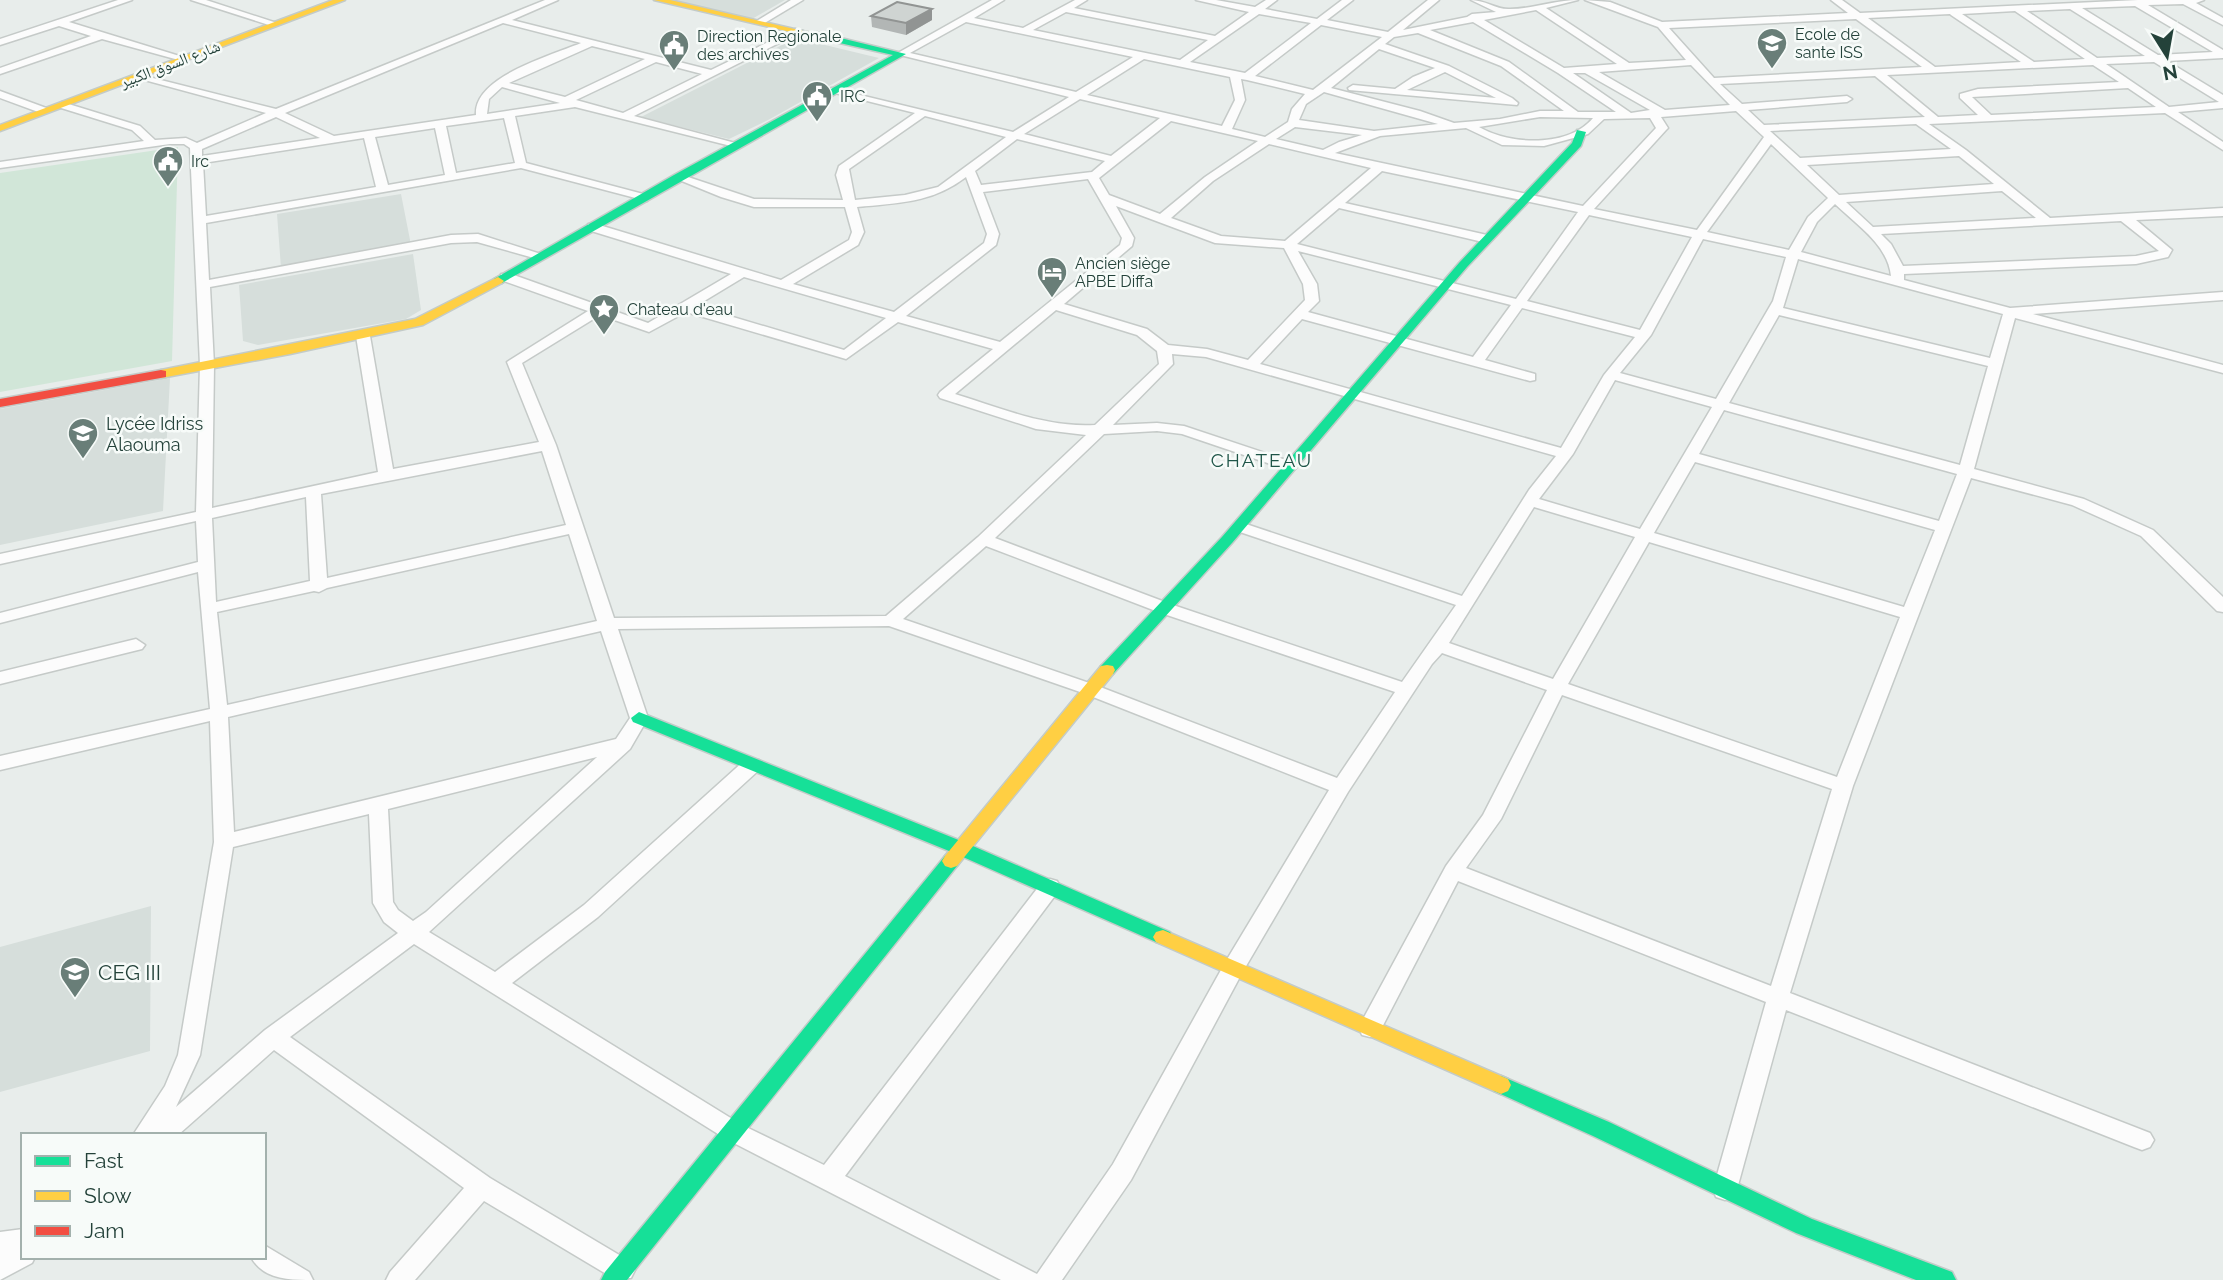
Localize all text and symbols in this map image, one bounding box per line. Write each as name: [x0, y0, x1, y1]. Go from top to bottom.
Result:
north arrow: [2132, 21, 2202, 91]
place label: Ecole de sante ISS: [1795, 25, 1863, 62]
school or university icon: Ecole de sante ISS: [1755, 26, 1789, 70]
place label: Direction Regionale des archives: [697, 27, 842, 64]
public building icon: Direction Regionale des archives: [657, 28, 691, 72]
street label: شارع السوق الكبير: [116, 36, 223, 93]
text: N: [2161, 61, 2179, 85]
public building icon: IRC: [800, 79, 834, 123]
place label: IRC: [840, 87, 865, 106]
public building icon: Irc: [151, 144, 185, 188]
place label: Irc: [191, 152, 209, 171]
place label: Ancien siège APBE Diffa: [1075, 254, 1170, 291]
hotel icon: Ancien siège APBE Diffa: [1035, 255, 1069, 299]
place icon: Chateau d'eau: [587, 292, 621, 336]
place label: Chateau d'eau: [627, 300, 733, 319]
place label: Lycée Idriss Alaouma: [106, 413, 203, 455]
school or university icon: Lycée Idriss Alaouma: [66, 416, 100, 460]
district label: CHATEAU: [1211, 449, 1313, 471]
school or university icon: CEG III: [58, 955, 92, 999]
place label: CEG III: [98, 960, 161, 985]
legend: [21, 1133, 266, 1259]
text: Fast: [84, 1148, 124, 1173]
text: Slow: [84, 1183, 132, 1208]
text: Jam: [84, 1218, 125, 1243]

